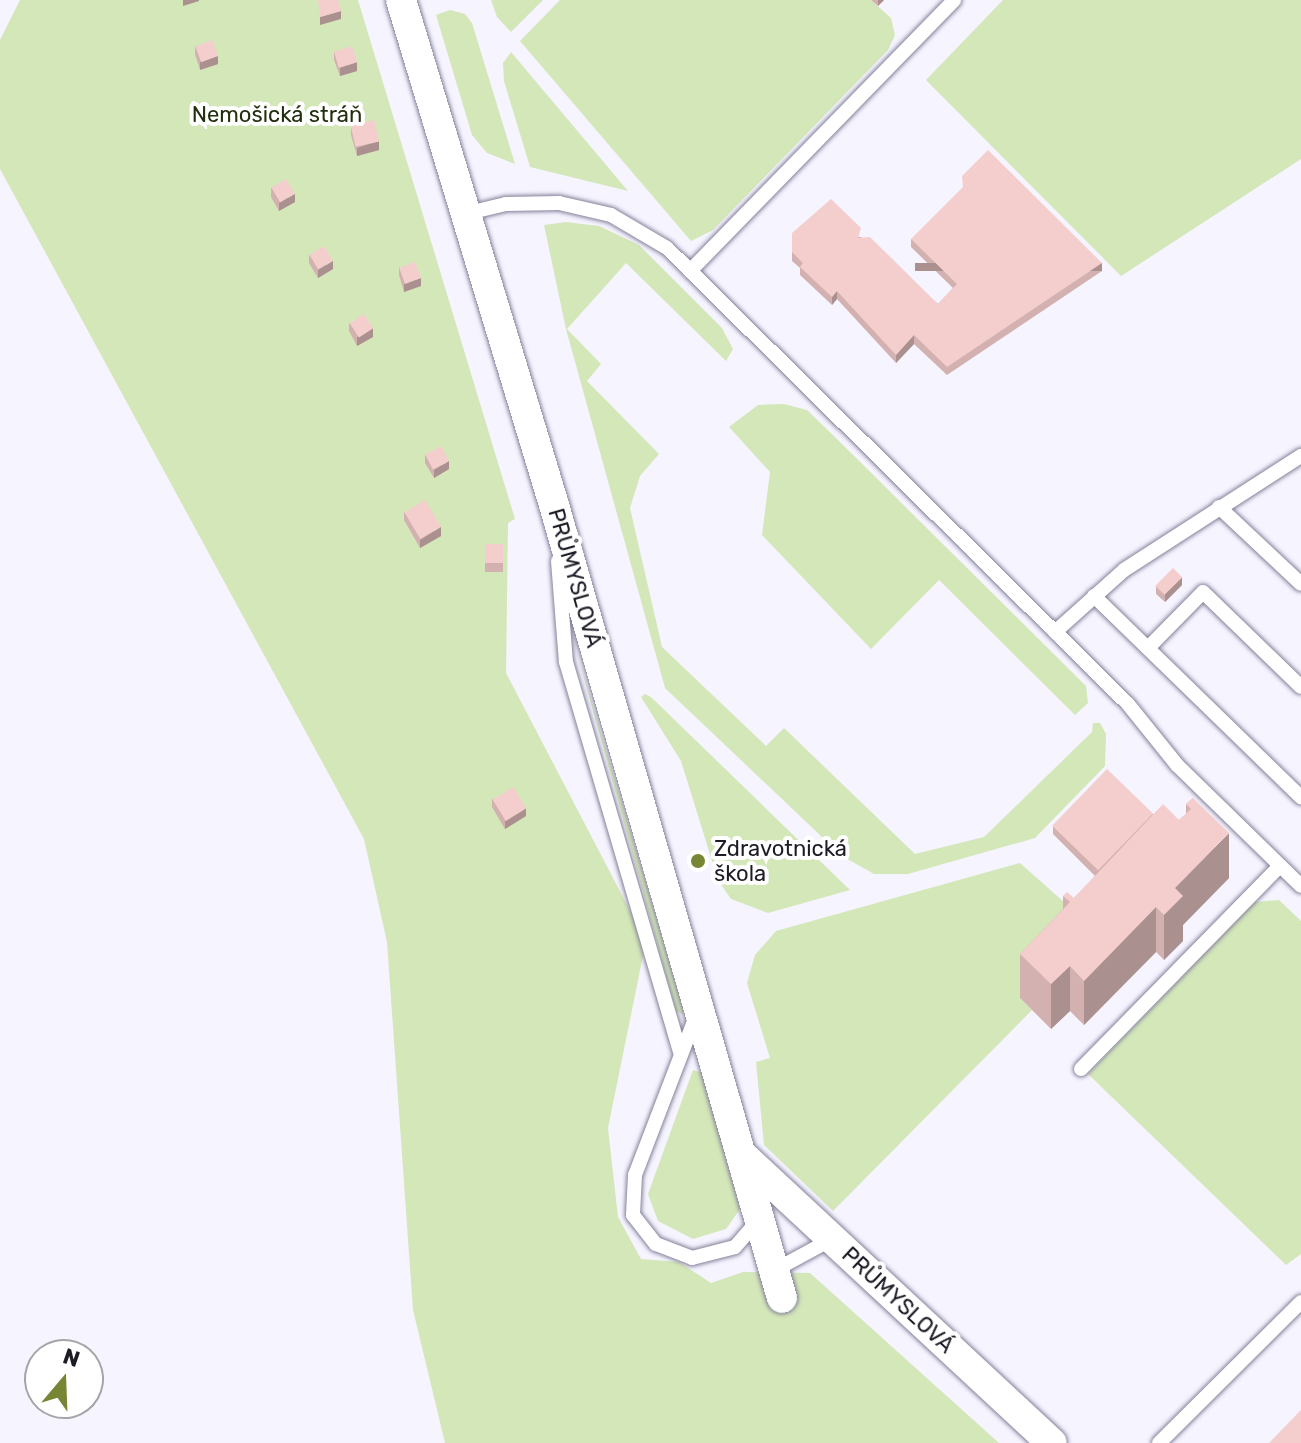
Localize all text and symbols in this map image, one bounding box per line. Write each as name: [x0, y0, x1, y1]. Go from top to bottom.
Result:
park label: Nemošická stráň: [192, 102, 362, 128]
street label: PRŮMYSLOVÁ: [543, 505, 607, 651]
place label: Zdravotnická škola: [714, 835, 847, 886]
marker: Zdravotnická škola: [689, 852, 707, 870]
street label: PRŮMYSLOVÁ: [837, 1241, 959, 1359]
north arrow: [24, 1339, 104, 1419]
text: N: [59, 1342, 83, 1373]

